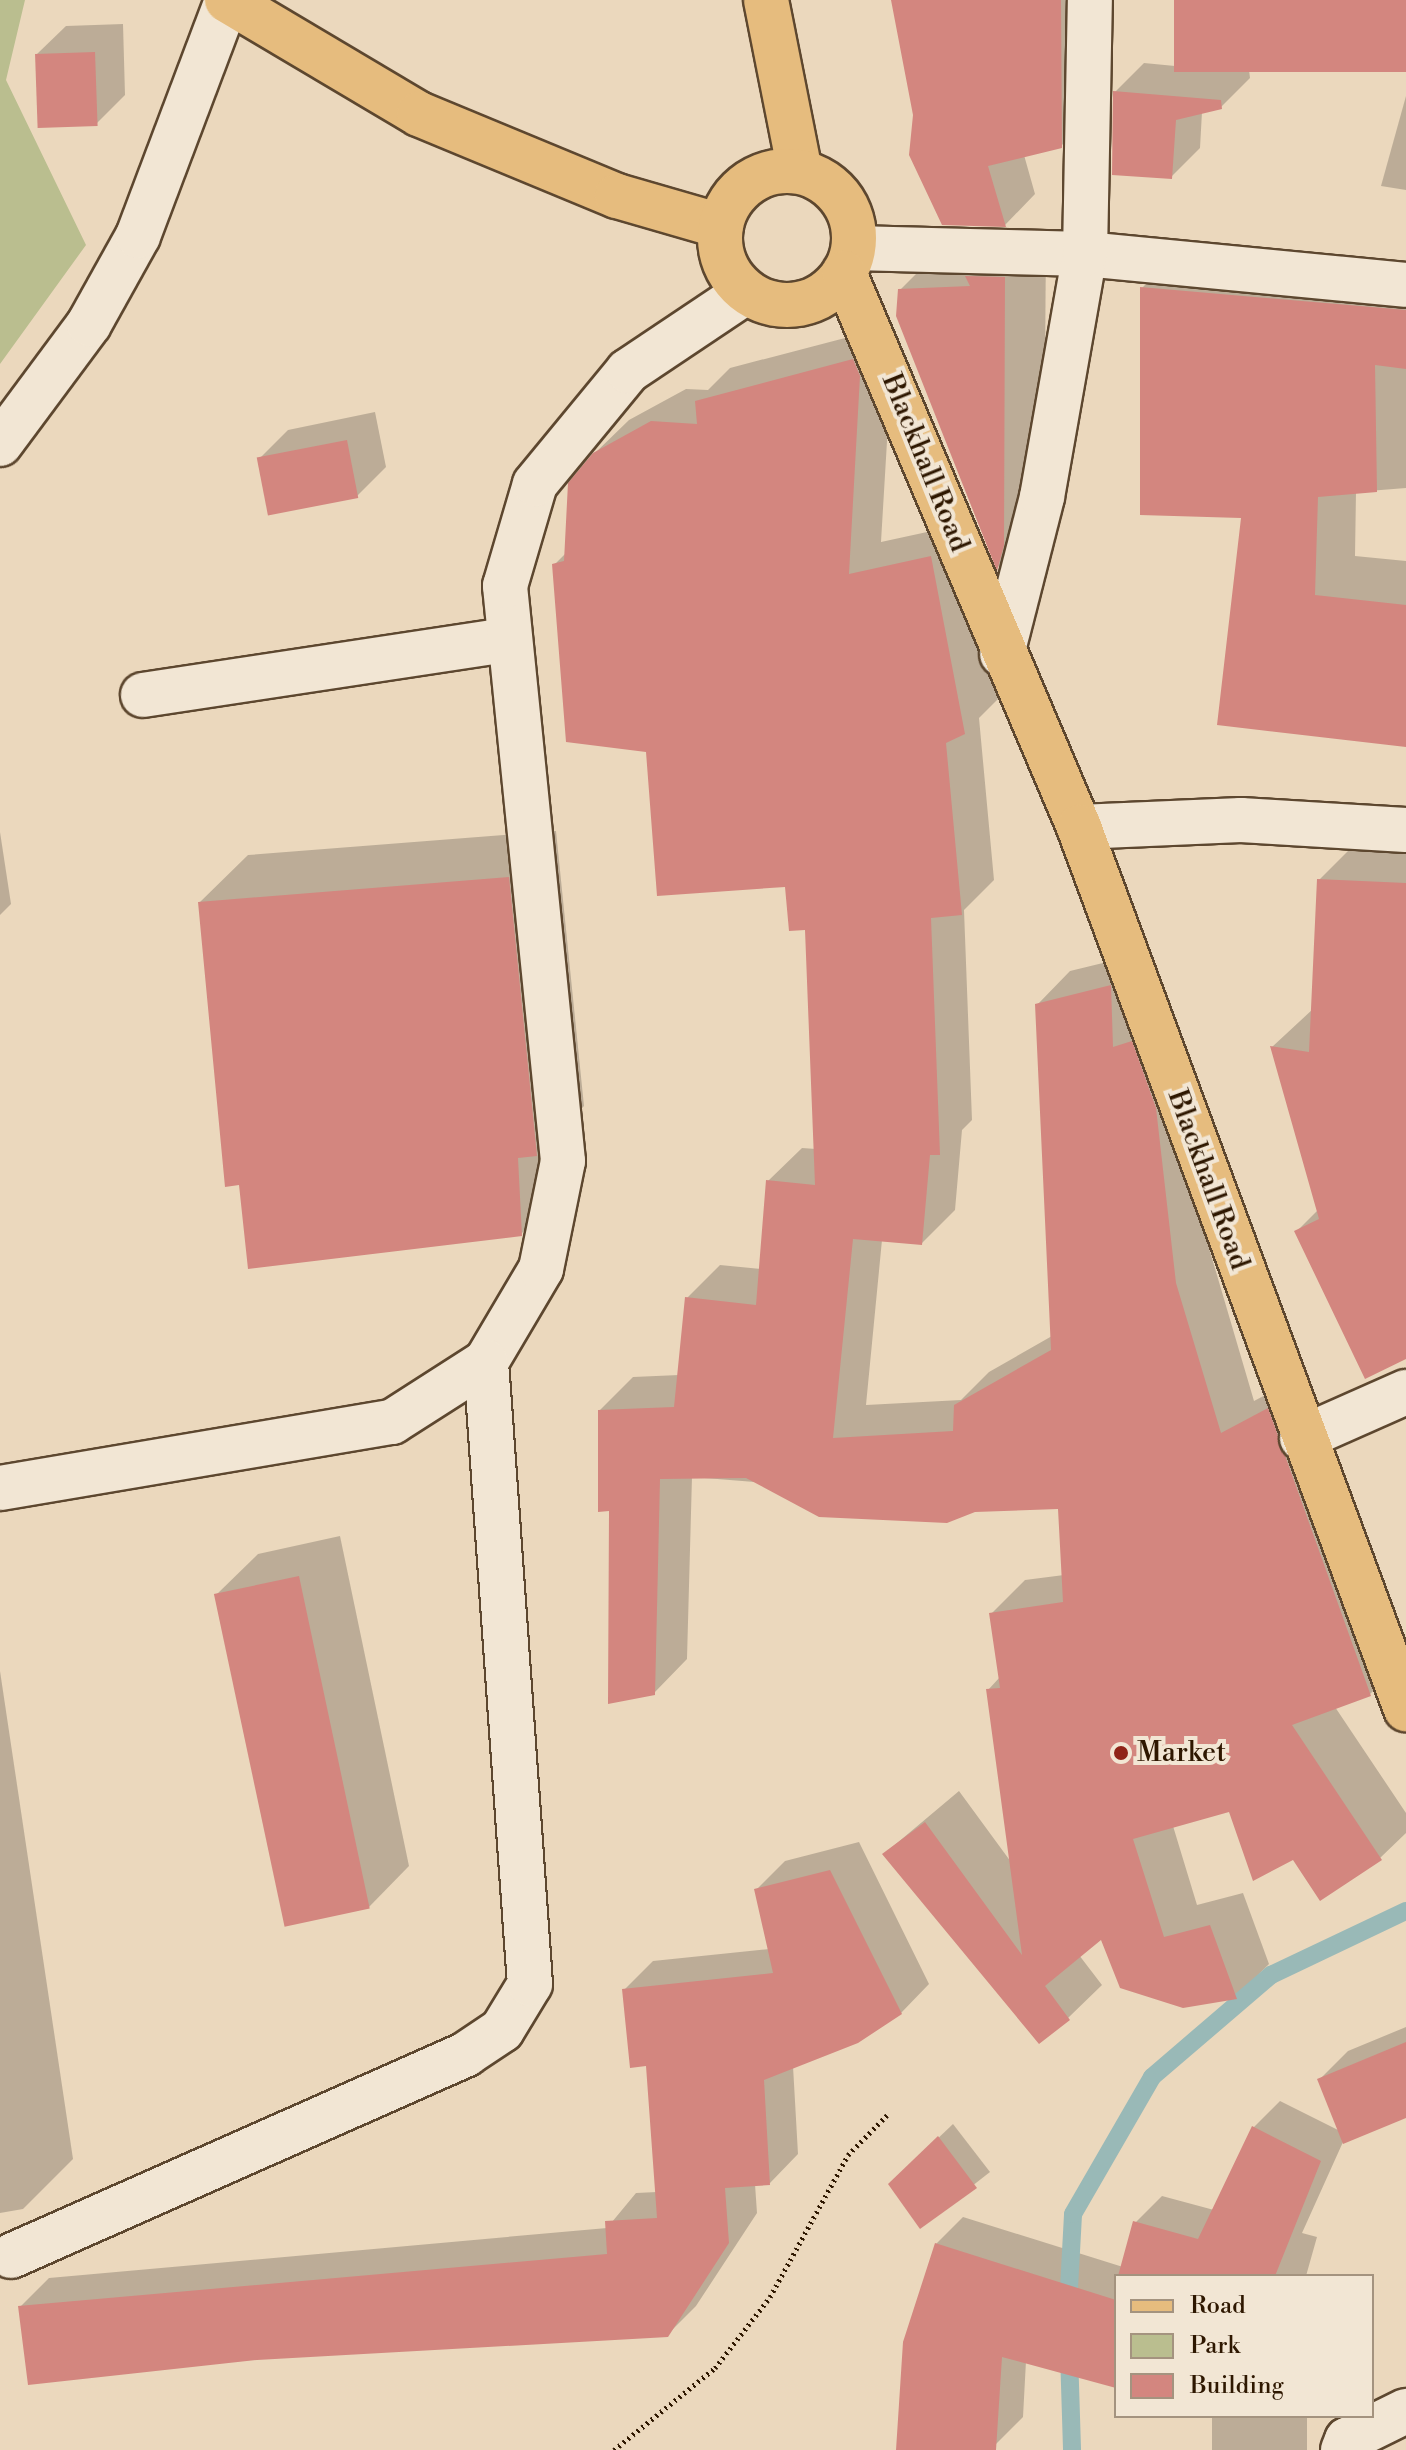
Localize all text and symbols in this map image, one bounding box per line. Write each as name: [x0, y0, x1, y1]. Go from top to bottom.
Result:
street label: Blackhall Road: [874, 369, 976, 557]
street label: Blackhall Road: [1160, 1085, 1256, 1275]
place label: Market: [1137, 1736, 1226, 1770]
marker: Market: [1112, 1744, 1130, 1762]
legend: [1114, 2274, 1374, 2418]
text: Road: [1190, 2291, 1246, 2321]
text: Park: [1190, 2331, 1240, 2361]
text: Building: [1190, 2371, 1284, 2401]

